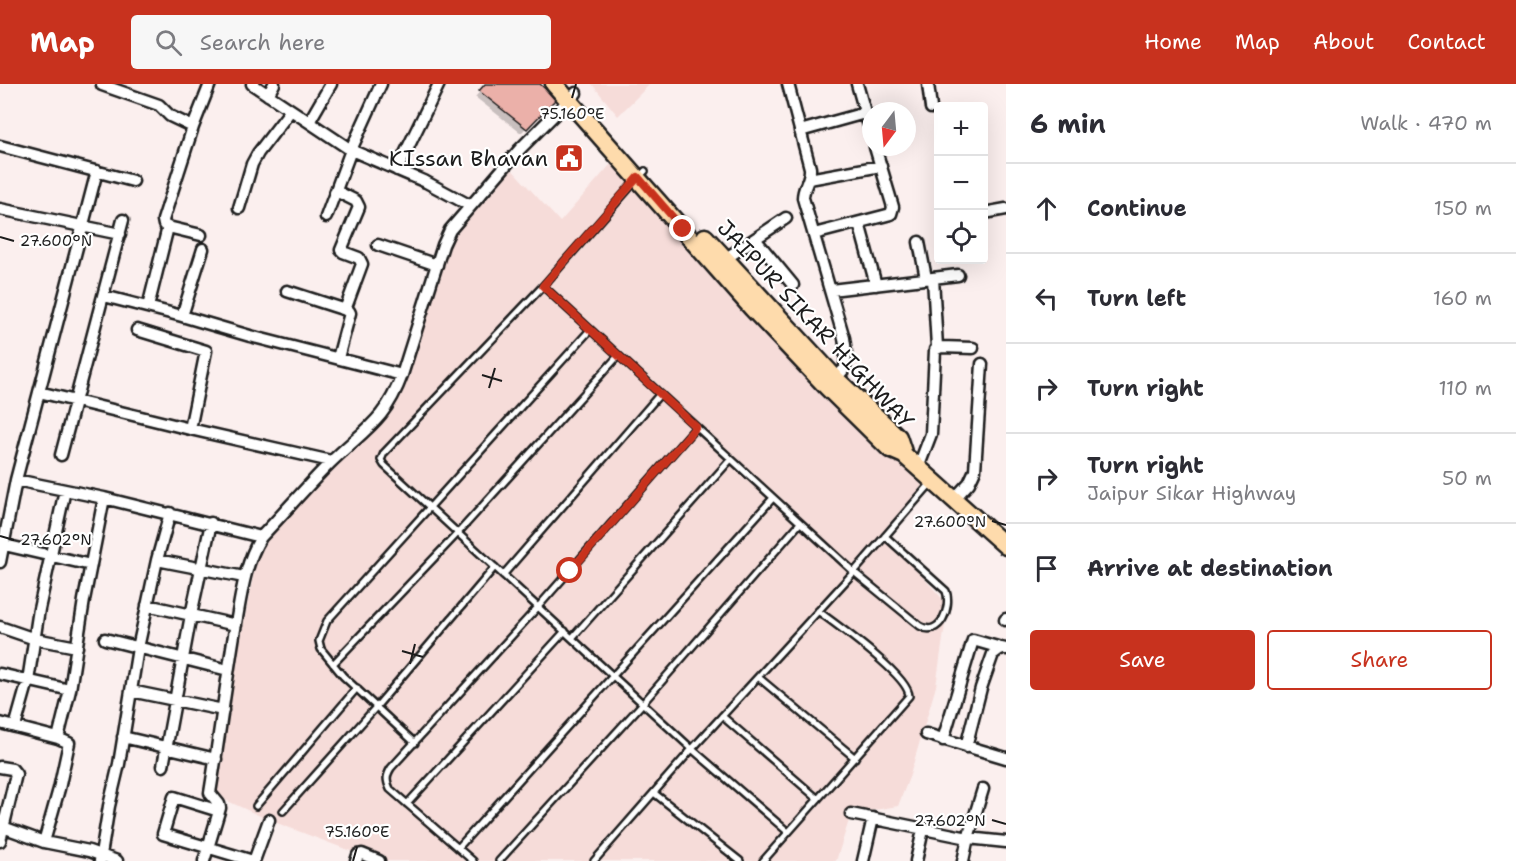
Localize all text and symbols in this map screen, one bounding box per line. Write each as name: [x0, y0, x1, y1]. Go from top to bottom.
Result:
search box: [131, 15, 551, 69]
text: Map: [30, 23, 95, 61]
icon: search: [152, 26, 185, 59]
text: Search here: [200, 28, 325, 57]
text: Home: [1144, 28, 1202, 56]
text: Map: [1235, 28, 1280, 56]
text: About: [1313, 28, 1374, 56]
text: Contact: [1407, 28, 1486, 56]
north arrow: [862, 102, 916, 156]
map controls: [934, 102, 988, 264]
button: +: [934, 102, 988, 156]
text: 75.160°E: [539, 104, 605, 124]
text: 6 min: [1030, 106, 1106, 141]
text: Walk · 470 m: [1360, 110, 1492, 136]
public building icon: KIssan Bhavan: [553, 142, 585, 174]
place label: KIssan Bhavan: [389, 144, 548, 173]
button: −: [934, 156, 988, 210]
icon: ahead: [1030, 192, 1063, 225]
text: Continue: [1087, 194, 1187, 223]
text: 150 m: [1434, 195, 1492, 221]
button: locate: [934, 210, 988, 264]
street label: JAIPUR SIKAR HIGHWAY: [711, 214, 920, 435]
route end: [669, 215, 695, 241]
text: 27.600°N: [20, 231, 92, 251]
icon: left: [1030, 282, 1063, 315]
text: Turn left: [1087, 284, 1186, 313]
text: 160 m: [1433, 285, 1492, 311]
icon: right: [1030, 372, 1063, 405]
text: Turn right: [1087, 374, 1204, 403]
text: 110 m: [1438, 375, 1492, 401]
text: Turn right: [1087, 451, 1204, 480]
icon: right: [1030, 462, 1063, 495]
text: 50 m: [1442, 465, 1492, 491]
text: Jaipur Sikar Highway: [1087, 480, 1296, 506]
text: 27.600°N: [914, 512, 986, 532]
text: 27.602°N: [20, 530, 92, 550]
icon: arrive: [1030, 552, 1063, 585]
text: Arrive at destination: [1087, 554, 1333, 583]
route start: [556, 557, 582, 583]
button: Save: [1030, 630, 1255, 690]
button: Share: [1267, 630, 1492, 690]
text: 27.602°N: [914, 811, 986, 831]
text: 75.160°E: [324, 822, 390, 842]

